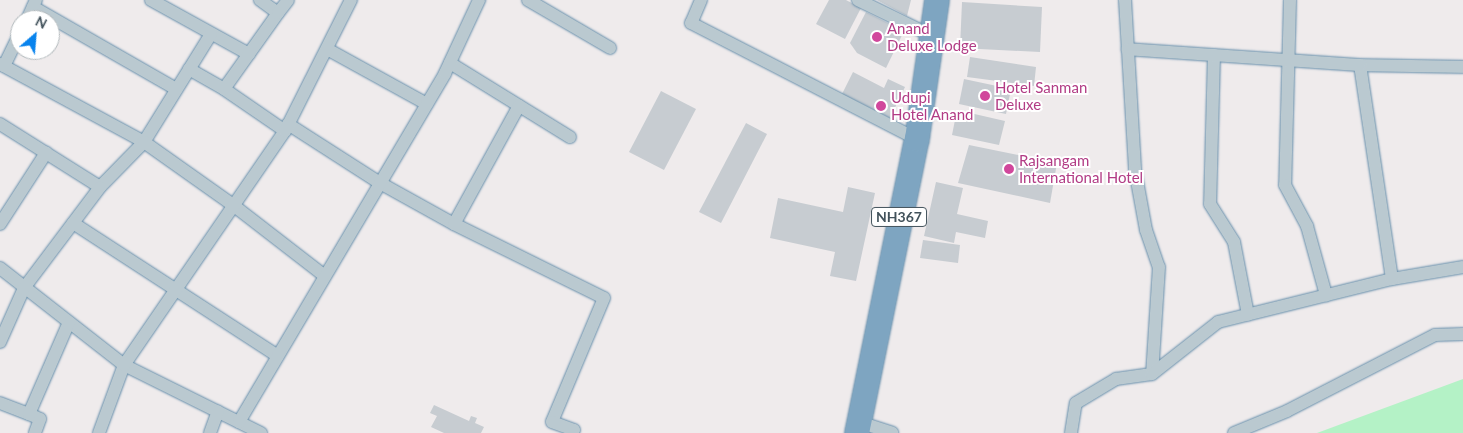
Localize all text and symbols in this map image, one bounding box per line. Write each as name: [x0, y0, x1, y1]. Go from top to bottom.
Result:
north arrow: [10, 10, 60, 60]
text: N: [33, 12, 50, 32]
place label: Anand Deluxe Lodge: [887, 19, 977, 54]
marker: Anand Deluxe Lodge: [871, 31, 883, 43]
place label: Hotel Sanman Deluxe: [995, 78, 1087, 113]
place label: Udupi Hotel Anand: [891, 88, 974, 123]
marker: Hotel Sanman Deluxe: [979, 90, 991, 102]
marker: Udupi Hotel Anand: [875, 100, 887, 112]
place label: Rajsangam International Hotel: [1019, 151, 1143, 186]
marker: Rajsangam International Hotel: [1003, 163, 1015, 175]
road number: NH367: [870, 206, 928, 228]

